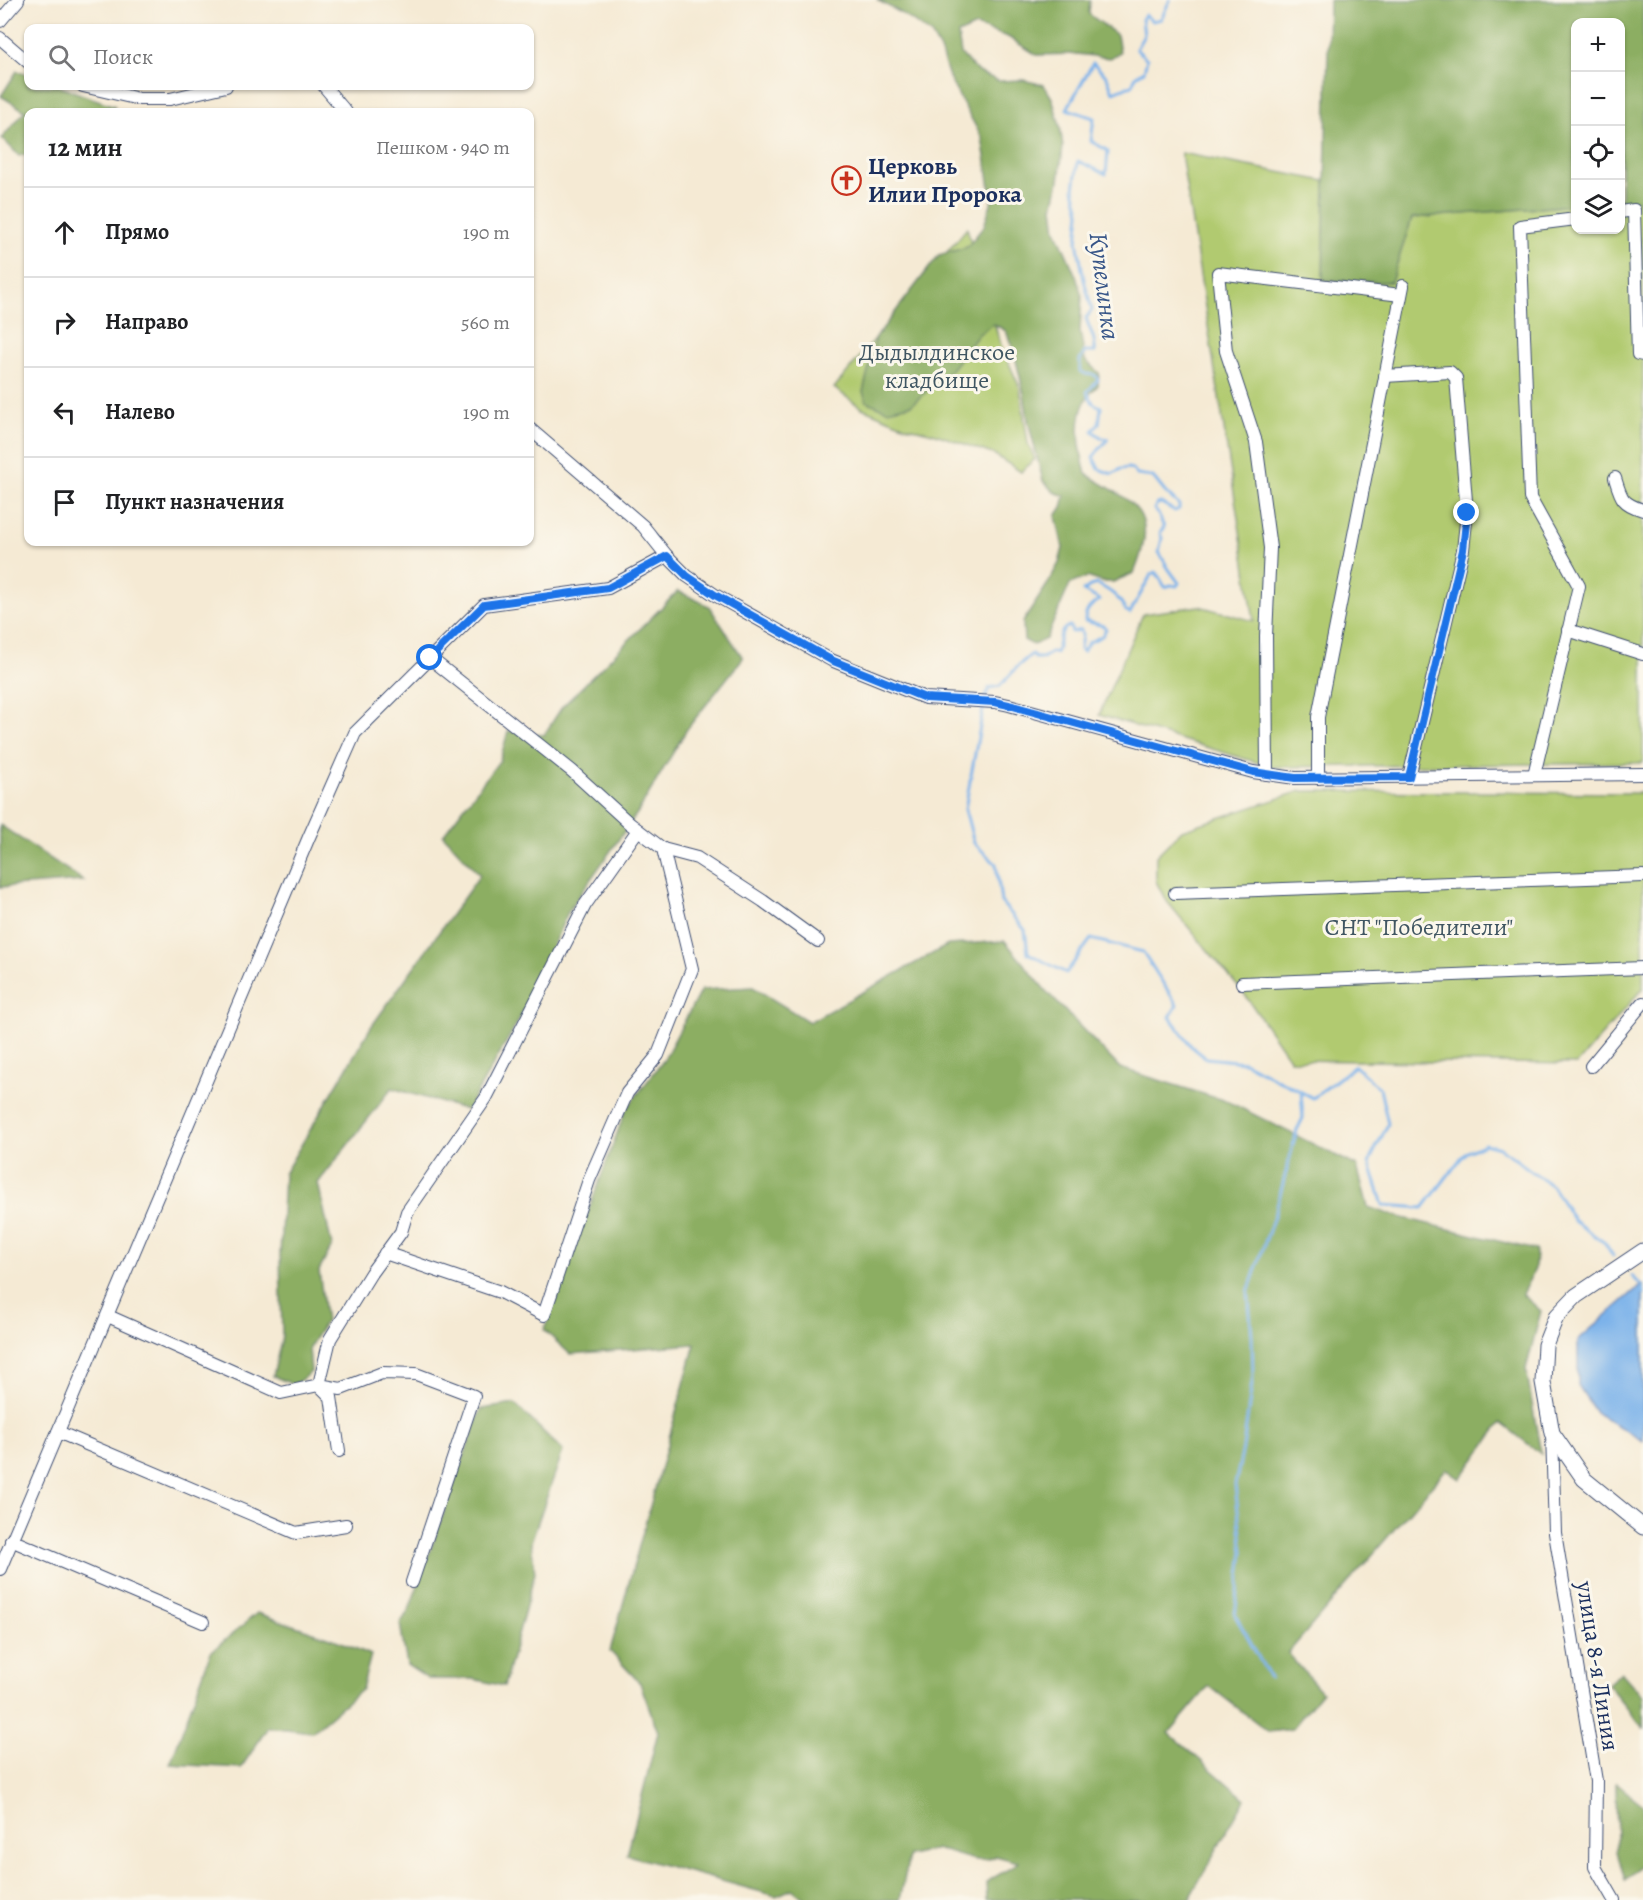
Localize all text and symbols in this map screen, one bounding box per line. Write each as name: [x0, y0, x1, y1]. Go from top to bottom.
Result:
map controls: [1571, 18, 1625, 234]
button: +: [1571, 18, 1625, 72]
search box: [24, 24, 534, 90]
icon: search: [45, 41, 78, 74]
text: Поиск: [93, 42, 153, 72]
button: −: [1571, 72, 1625, 126]
button: locate: [1571, 126, 1625, 180]
text: 12 мин: [48, 130, 123, 165]
text: Пешком · 940 m: [376, 134, 510, 161]
place label: Церковь Илии Пророка: [868, 150, 1023, 210]
church icon: Церковь Илии Пророка: [831, 164, 863, 196]
button: layers: [1571, 180, 1625, 234]
icon: ahead: [48, 216, 81, 249]
text: Прямо: [105, 217, 169, 247]
text: 190 m: [463, 219, 510, 246]
water label: Купелинка: [1081, 230, 1128, 342]
icon: right: [48, 306, 81, 339]
text: Направо: [105, 307, 188, 337]
text: 560 m: [461, 309, 510, 336]
park label: Дыдылдинское кладбище: [859, 336, 1015, 396]
icon: left: [48, 396, 81, 429]
text: Налево: [105, 397, 175, 427]
text: 190 m: [463, 399, 510, 426]
icon: arrive: [48, 486, 81, 519]
text: Пункт назначения: [105, 487, 284, 517]
route end: [1453, 499, 1479, 525]
route start: [416, 644, 442, 670]
park label: СНТ "Победители": [1325, 911, 1513, 943]
street label: улица 8-я Линия: [1569, 1578, 1627, 1753]

